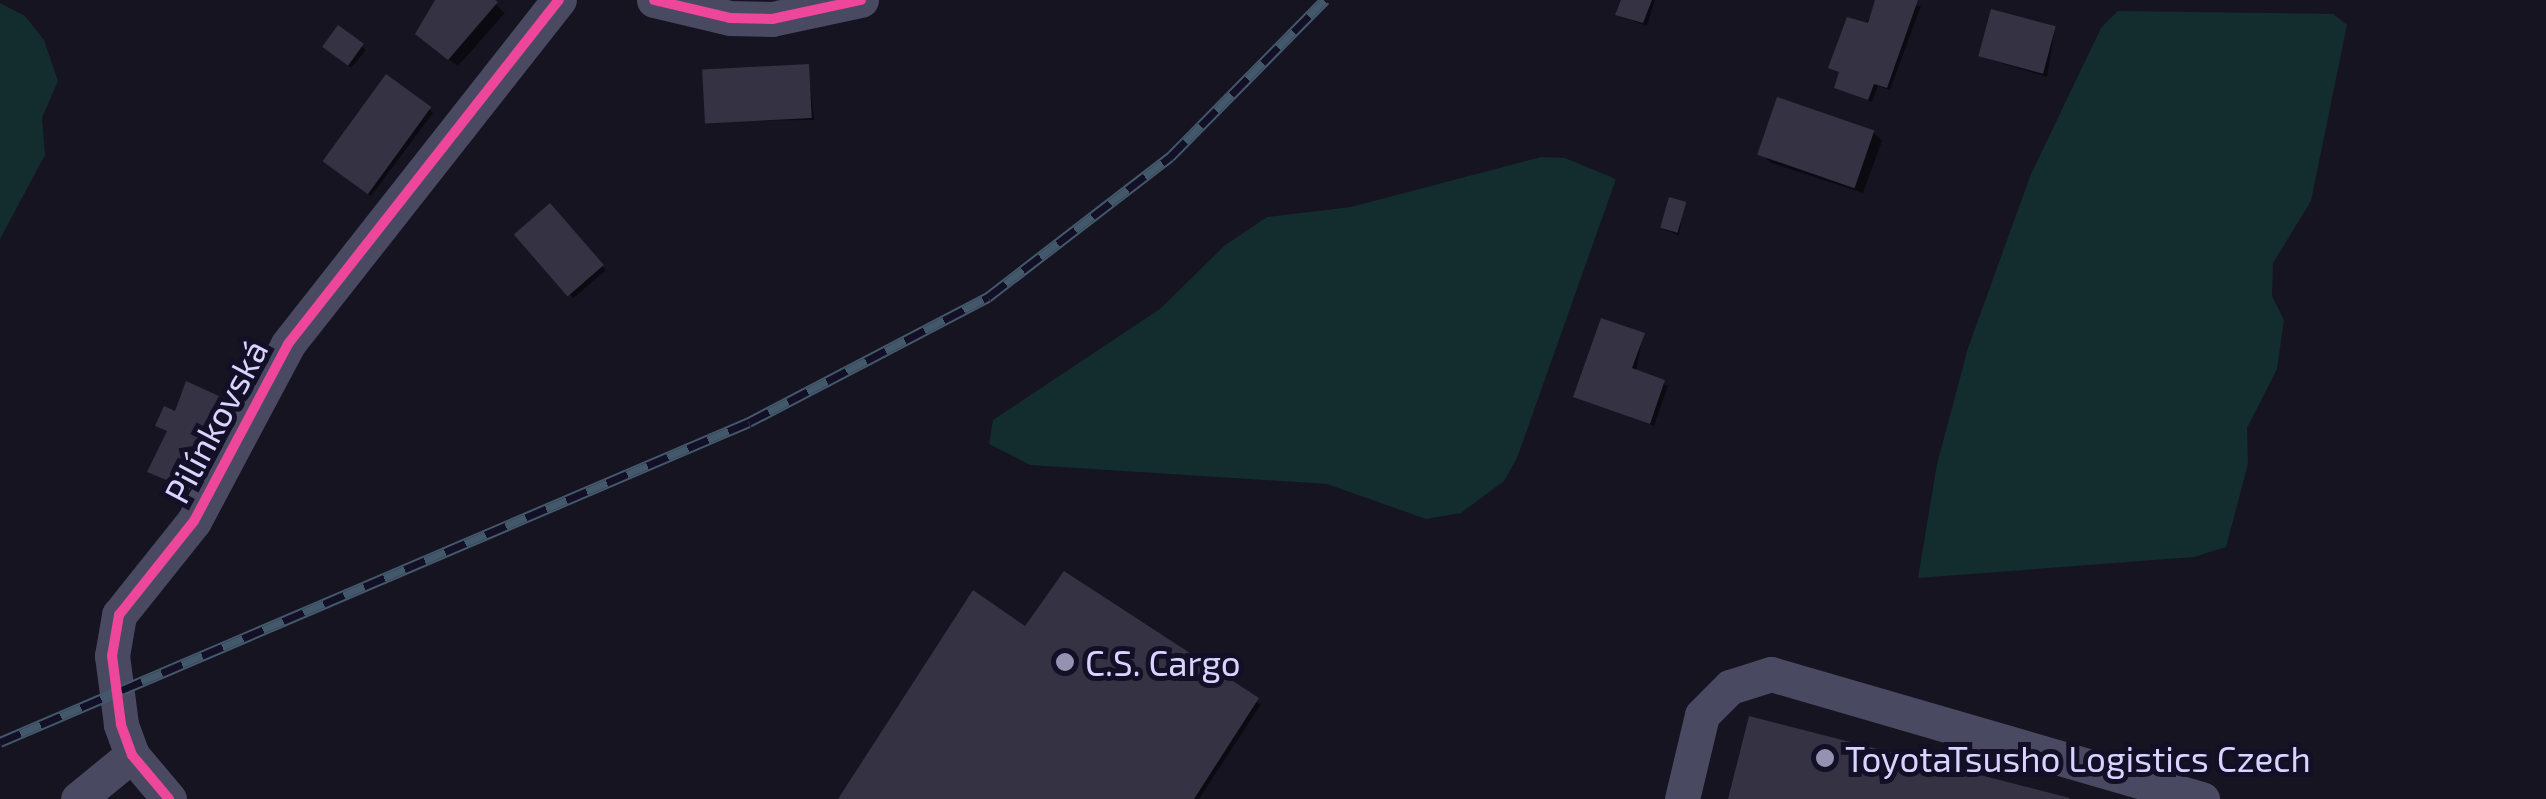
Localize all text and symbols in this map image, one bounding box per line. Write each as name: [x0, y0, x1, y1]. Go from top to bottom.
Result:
street label: Pilínkovská: [154, 332, 276, 510]
place label: C.S. Cargo: [1085, 641, 1241, 683]
marker: C.S. Cargo: [1054, 651, 1076, 673]
place label: ToyotaTsusho Logistics Czech: [1845, 737, 2311, 779]
marker: ToyotaTsusho Logistics Czech: [1814, 747, 1836, 769]

